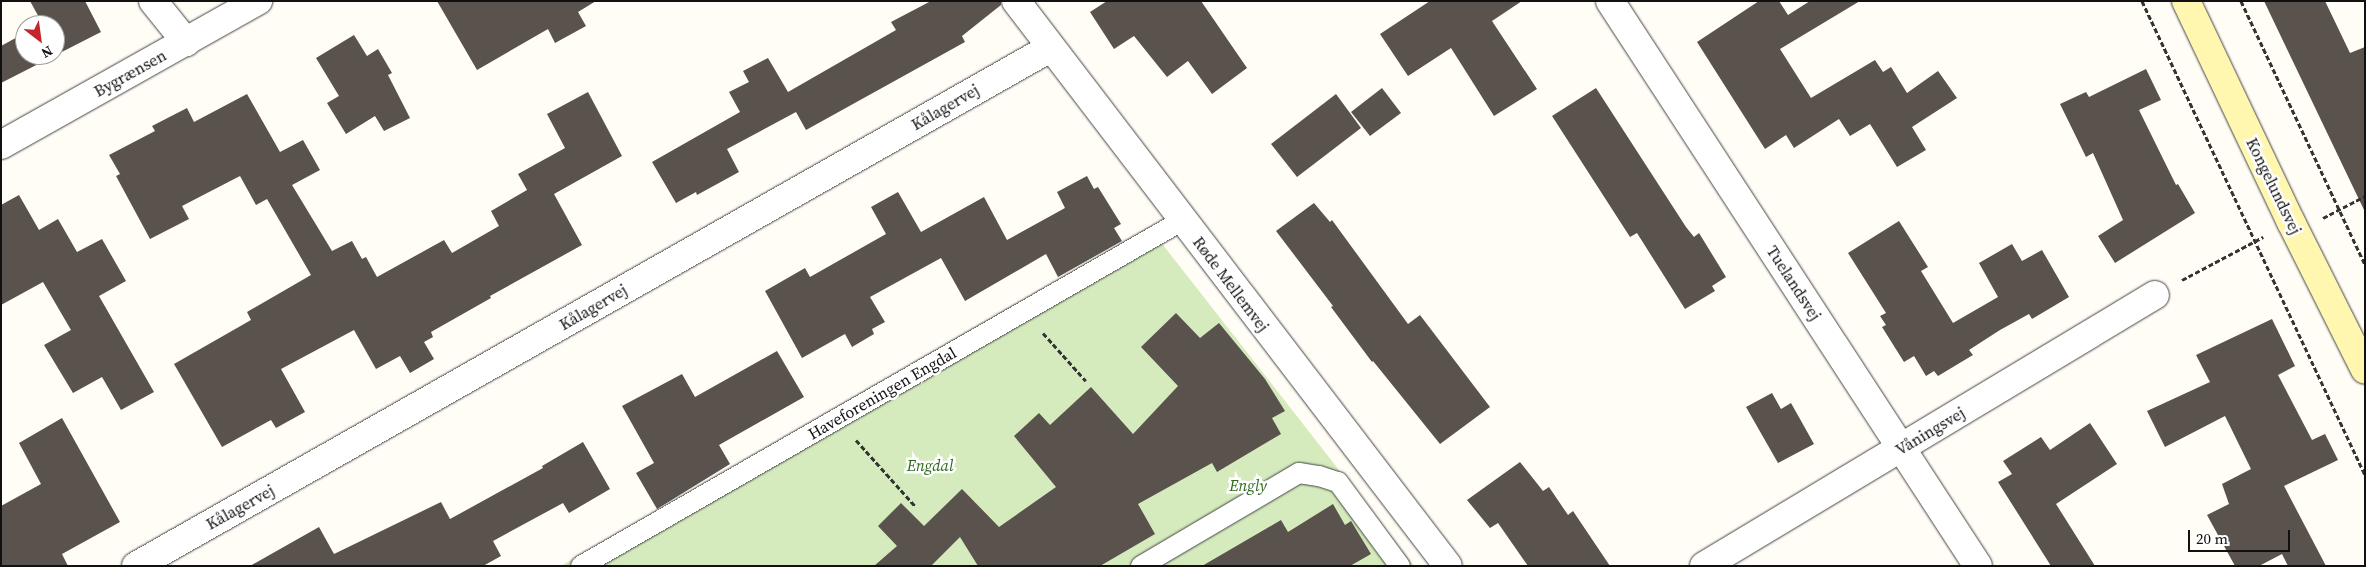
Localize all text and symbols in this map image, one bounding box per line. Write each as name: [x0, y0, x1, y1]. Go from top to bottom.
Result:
north arrow: [15, 15, 65, 65]
text: N: [38, 41, 56, 63]
street label: Bygrænsen: [90, 45, 170, 101]
street label: Kålagervej: [908, 80, 982, 134]
street label: Kongelundsvej: [2242, 135, 2306, 237]
street label: Røde Mellemvej: [1189, 233, 1273, 335]
street label: Tuelandsvej: [1763, 242, 1825, 324]
street label: Kålagervej: [556, 280, 630, 334]
street label: Haveforeningen Engdal: [804, 343, 960, 443]
street label: Våningsvej: [1892, 403, 1968, 459]
park label: Engdal: [907, 455, 953, 475]
park label: Engly: [1229, 475, 1267, 495]
street label: Kålagervej: [203, 480, 277, 534]
scale bar: [2191, 520, 2294, 552]
text: 20 m: [2196, 528, 2228, 549]

